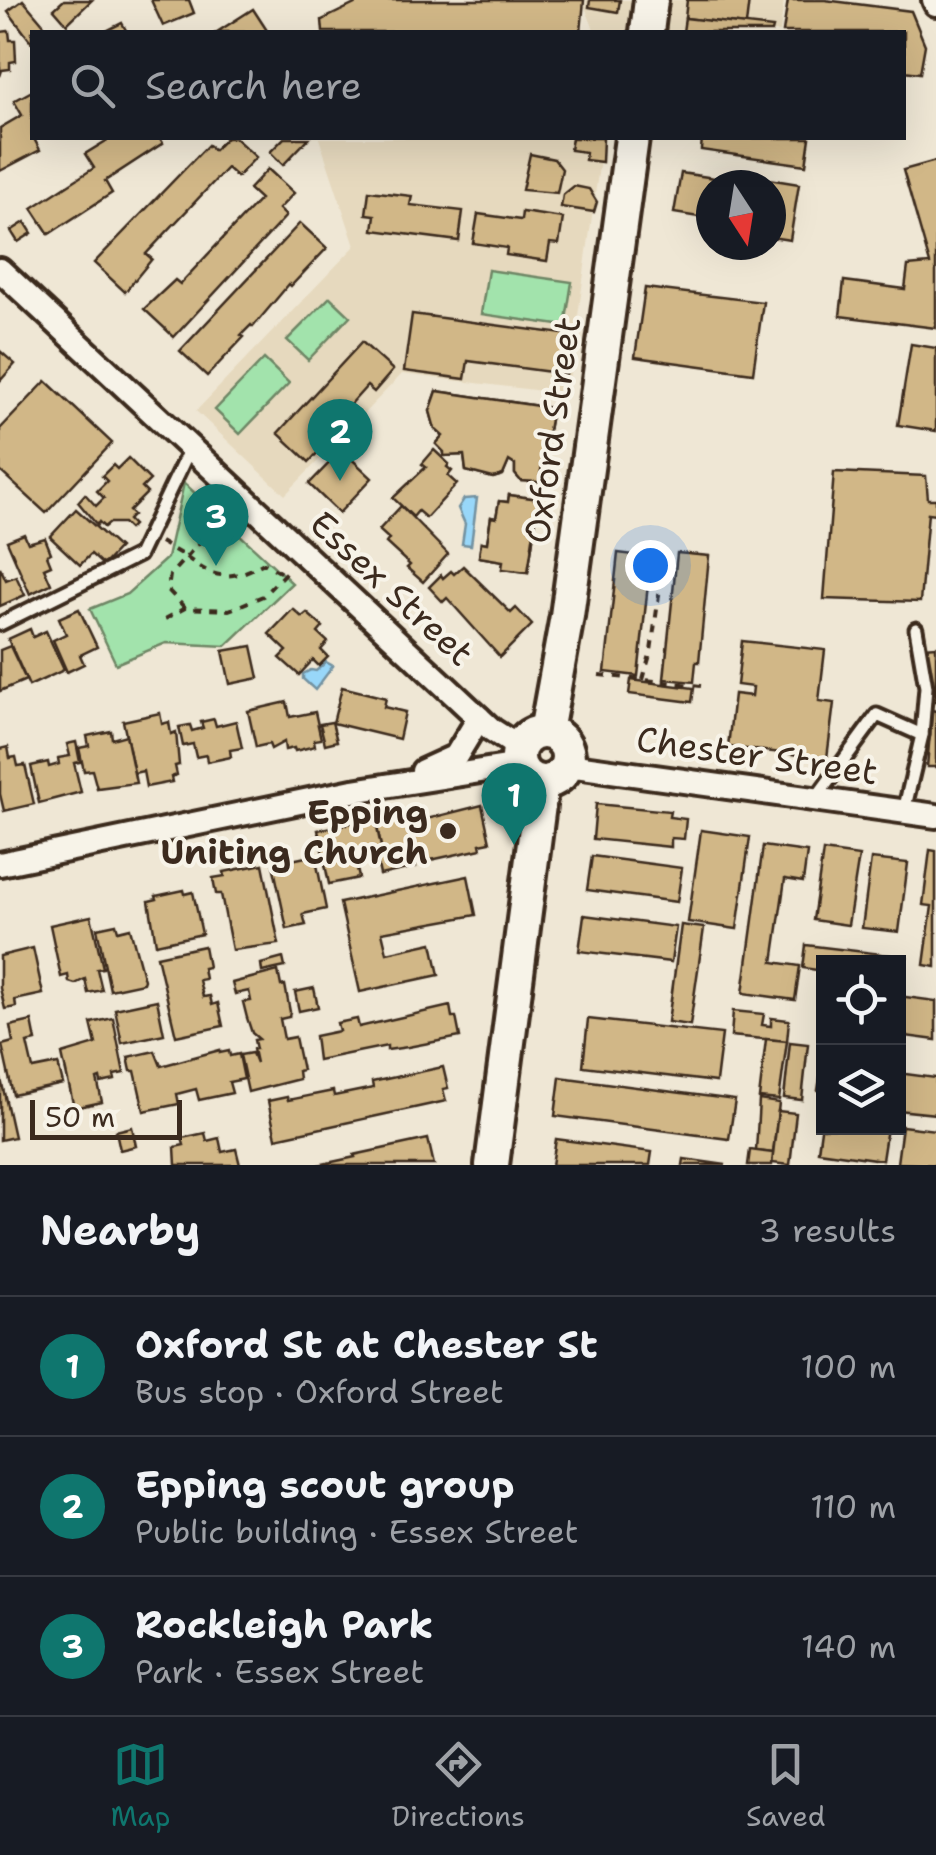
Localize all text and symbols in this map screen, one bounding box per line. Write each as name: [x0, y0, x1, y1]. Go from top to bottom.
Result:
search box: [30, 30, 906, 140]
icon: search: [65, 58, 120, 113]
text: Search here: [145, 60, 362, 111]
north arrow: [696, 170, 786, 260]
street label: Oxford Street: [513, 314, 591, 546]
pin: 2: [308, 398, 372, 481]
pin: 3: [184, 484, 248, 566]
street label: Essex Street: [300, 500, 484, 676]
your location: [625, 540, 676, 591]
street label: Chester Street: [633, 715, 881, 795]
pin: 1: [482, 762, 546, 845]
place label: Epping Uniting Church: [160, 788, 428, 875]
marker: Epping Uniting Church: [437, 820, 459, 842]
map controls: [816, 955, 906, 1135]
button: locate: [816, 955, 906, 1045]
button: layers: [816, 1045, 906, 1135]
scale bar: [30, 1095, 182, 1140]
text: 50 m: [45, 1098, 115, 1136]
text: Nearby: [40, 1202, 200, 1258]
text: 3 results: [759, 1209, 896, 1252]
text: Oxford St at Chester St: [135, 1319, 598, 1370]
text: 1: [65, 1345, 80, 1388]
text: 100 m: [800, 1345, 896, 1388]
text: Bus stop · Oxford Street: [135, 1370, 504, 1413]
text: Epping scout group: [135, 1459, 514, 1510]
text: 2: [61, 1485, 84, 1528]
text: 110 m: [810, 1485, 896, 1528]
text: Public building · Essex Street: [135, 1510, 579, 1553]
text: Rockleigh Park: [135, 1599, 433, 1650]
text: 3: [61, 1625, 84, 1668]
text: 140 m: [801, 1625, 896, 1668]
text: Park · Essex Street: [135, 1650, 424, 1693]
tab: Map: [111, 1737, 170, 1835]
tab: Directions: [391, 1737, 525, 1835]
tab: Saved: [746, 1737, 825, 1835]

